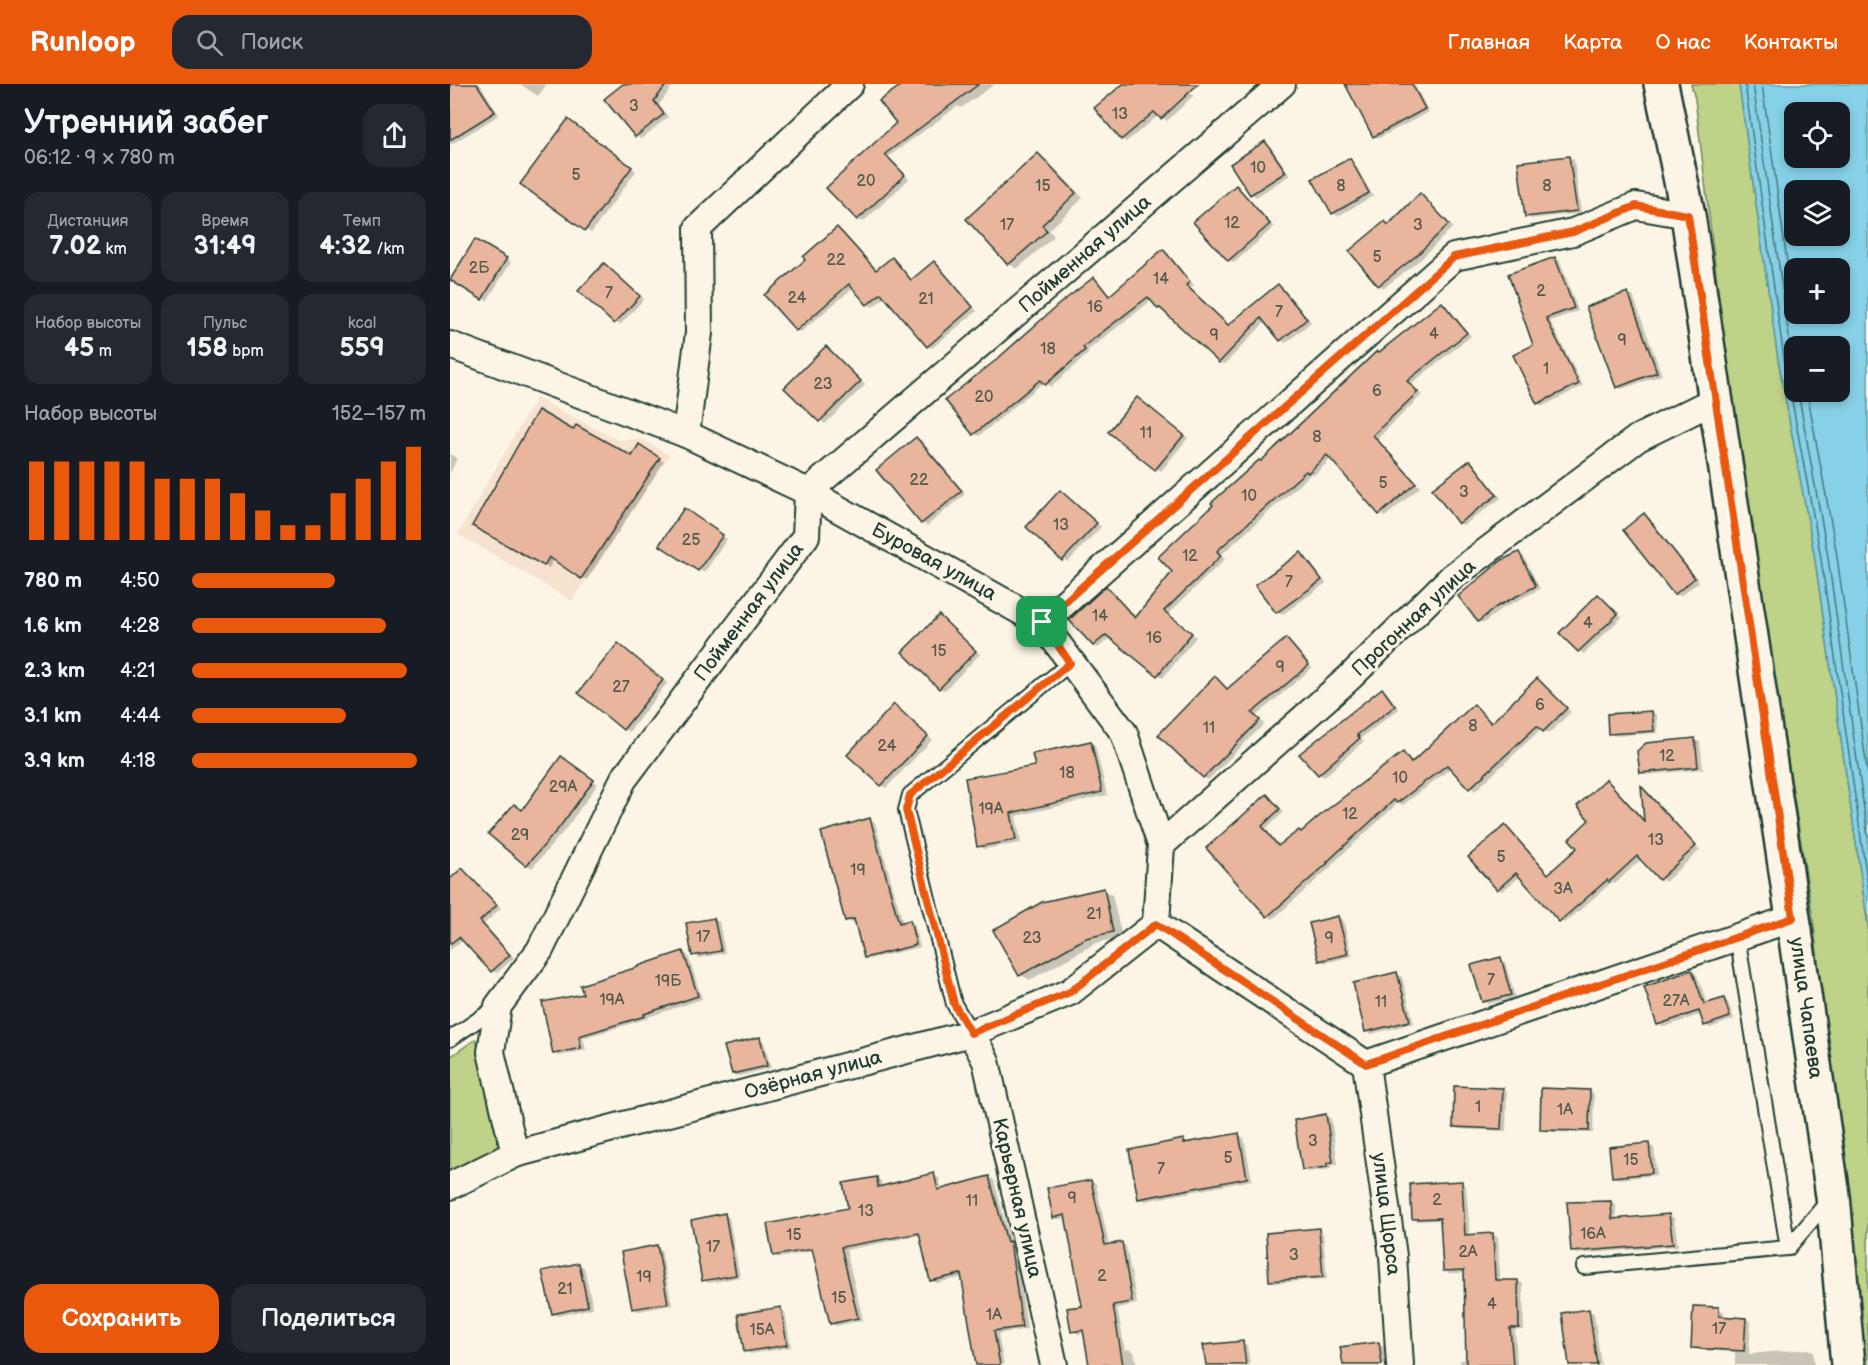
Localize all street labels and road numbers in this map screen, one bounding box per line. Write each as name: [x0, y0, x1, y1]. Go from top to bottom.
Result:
street label: Пойменная улица: [1014, 190, 1156, 318]
street label: Буровая улица: [867, 518, 1001, 606]
street label: Пойменная улица: [689, 538, 809, 686]
street label: Прогонная улица: [1347, 554, 1481, 682]
street label: улица Чапаева: [1784, 936, 1828, 1080]
street label: Озёрная улица: [742, 1045, 885, 1105]
street label: Карьерная улица: [987, 1116, 1047, 1280]
street label: улица Щорса: [1367, 1151, 1405, 1277]

